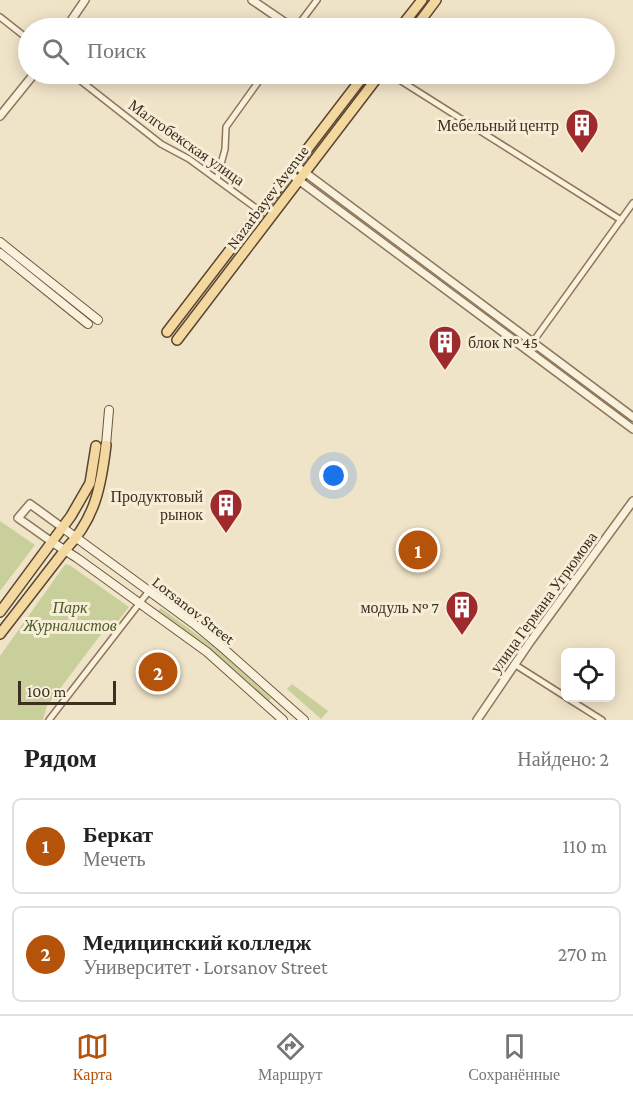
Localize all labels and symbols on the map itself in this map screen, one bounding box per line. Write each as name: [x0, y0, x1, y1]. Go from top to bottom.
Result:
street label: Малгобекская улица: [125, 96, 248, 190]
building icon: Мебельный центр: [564, 107, 600, 154]
place label: Мебельный центр: [437, 117, 559, 135]
street label: Nazarbayev Avenue: [223, 142, 313, 253]
building icon: блок № 45: [427, 324, 463, 371]
place label: блок № 45: [468, 334, 538, 351]
your location: [319, 461, 348, 490]
building icon: Продуктовый рынок: [208, 487, 244, 534]
place label: Продуктовый рынок: [111, 488, 203, 524]
pin: 1: [398, 528, 438, 572]
street label: улица Германа Угрюмова: [487, 529, 601, 677]
street label: Lorsanov Street: [149, 573, 239, 648]
building icon: модуль № 7: [444, 589, 480, 636]
park label: Парк Журналистов: [22, 599, 117, 635]
place label: модуль № 7: [360, 599, 440, 617]
pin: 2: [138, 650, 178, 694]
scale bar: [18, 678, 116, 706]

